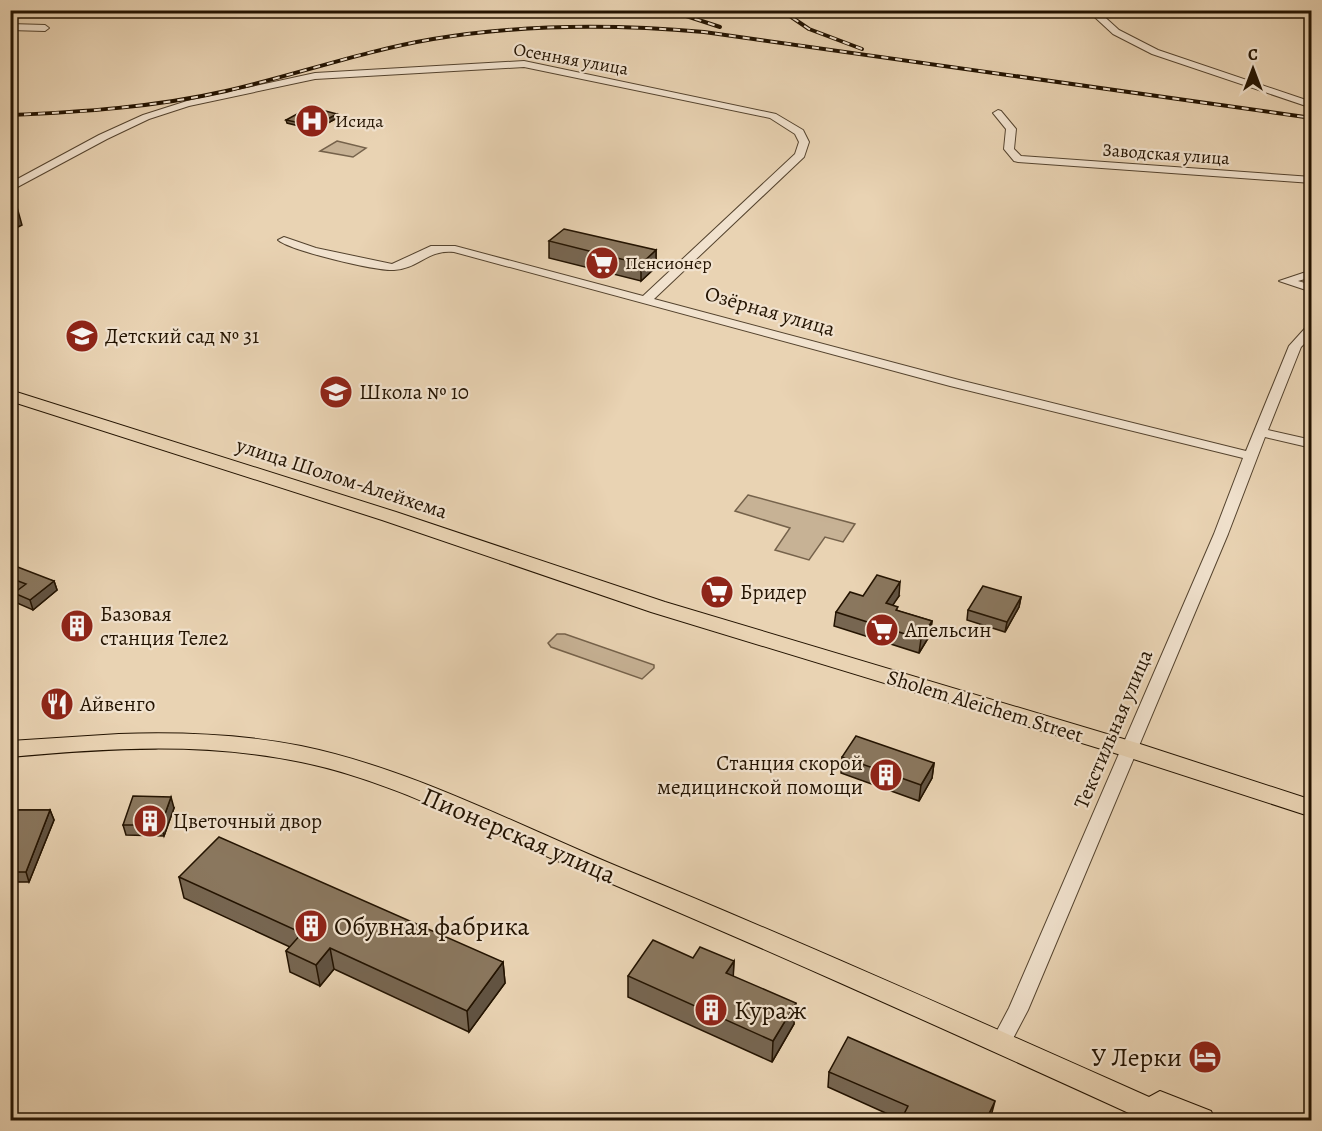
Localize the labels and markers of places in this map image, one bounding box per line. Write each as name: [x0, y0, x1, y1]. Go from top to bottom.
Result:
hospital icon: Исида: [294, 103, 330, 139]
place label: Исида: [335, 109, 384, 133]
supermarket icon: Пенсионер: [584, 245, 620, 281]
place label: Пенсионер: [625, 251, 712, 275]
school or university icon: Детский сад № 31: [64, 318, 100, 354]
place label: Детский сад № 31: [105, 322, 259, 350]
school or university icon: Школа № 10: [318, 374, 354, 410]
place label: Школа № 10: [359, 378, 469, 406]
supermarket icon: Бридер: [699, 574, 735, 610]
place label: Бридер: [740, 578, 807, 606]
place label: Базовая станция Теле2: [100, 600, 228, 652]
building icon: Базовая станция Теле2: [59, 608, 95, 644]
supermarket icon: Апельсин: [864, 612, 900, 648]
place label: Апельсин: [904, 616, 992, 644]
restaurant icon: Айвенго: [39, 686, 75, 722]
place label: Айвенго: [79, 690, 155, 718]
place label: Станция скорой медицинской помощи: [657, 749, 863, 801]
building icon: Станция скорой медицинской помощи: [868, 757, 904, 793]
building icon: Цветочный двор: [132, 803, 168, 839]
place label: Цветочный двор: [173, 807, 322, 835]
building icon: Обувная фабрика: [293, 908, 329, 944]
place label: Обувная фабрика: [334, 909, 530, 944]
building icon: Кураж: [693, 992, 729, 1028]
place label: Кураж: [734, 993, 807, 1028]
hotel icon: У Лерки: [1187, 1039, 1223, 1075]
place label: У Лерки: [1091, 1040, 1182, 1075]

